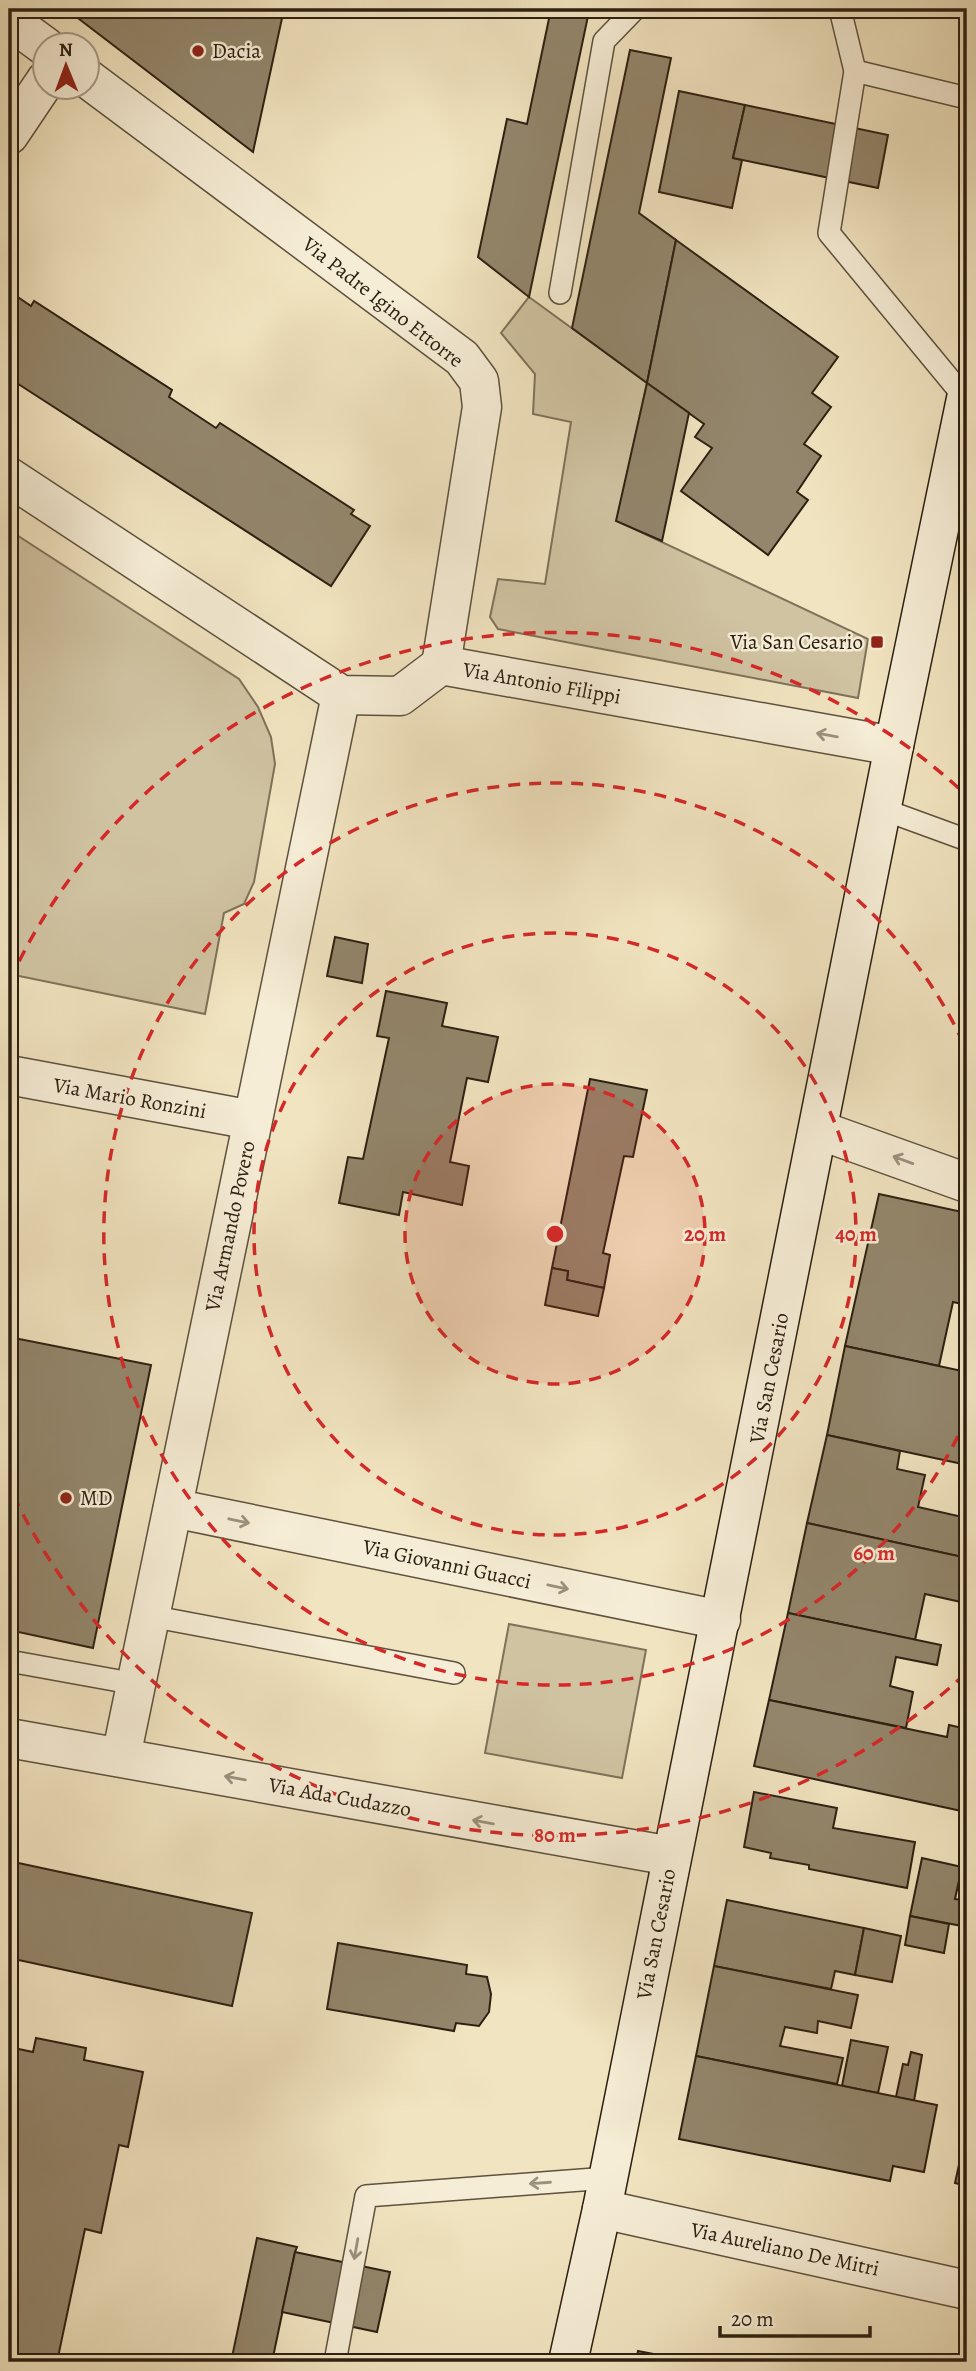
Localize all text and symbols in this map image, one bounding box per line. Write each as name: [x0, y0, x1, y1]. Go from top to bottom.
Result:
north arrow: [32, 32, 102, 102]
text: N: [59, 37, 73, 63]
place label: Dacia: [212, 37, 261, 65]
marker: Dacia: [190, 43, 206, 59]
street label: Via Padre Igino Ettorre: [296, 230, 469, 374]
place label: Via San Cesario: [729, 628, 863, 656]
marker: Via San Cesario: [869, 634, 885, 650]
street label: Via Antonio Filippi: [460, 655, 623, 711]
one-way arrow: [816, 728, 839, 741]
street label: Via Mario Ronzini: [50, 1071, 209, 1125]
street label: Via Armando Povero: [198, 1138, 262, 1315]
one-way arrow: [892, 1153, 914, 1166]
text: 20 m: [684, 1220, 726, 1248]
text: 40 m: [835, 1220, 877, 1248]
centre of rings: [543, 1222, 567, 1246]
street label: Via San Cesario: [742, 1310, 795, 1447]
place label: MD: [80, 1484, 113, 1512]
marker: MD: [58, 1490, 74, 1506]
one-way arrow: [227, 1515, 250, 1529]
street label: Via Giovanni Guacci: [359, 1532, 534, 1596]
text: 60 m: [853, 1539, 895, 1567]
one-way arrow: [546, 1580, 569, 1594]
one-way arrow: [224, 1771, 247, 1784]
street label: Via Ada Cudazzo: [266, 1771, 414, 1823]
one-way arrow: [472, 1815, 495, 1829]
text: 80 m: [534, 1821, 576, 1849]
street label: Via San Cesario: [629, 1866, 682, 2003]
one-way arrow: [529, 2177, 551, 2190]
street label: Via Aureliano De Mitri: [687, 2215, 882, 2283]
one-way arrow: [349, 2237, 363, 2259]
scale bar: [720, 2294, 871, 2338]
text: 20 m: [731, 2305, 774, 2333]

